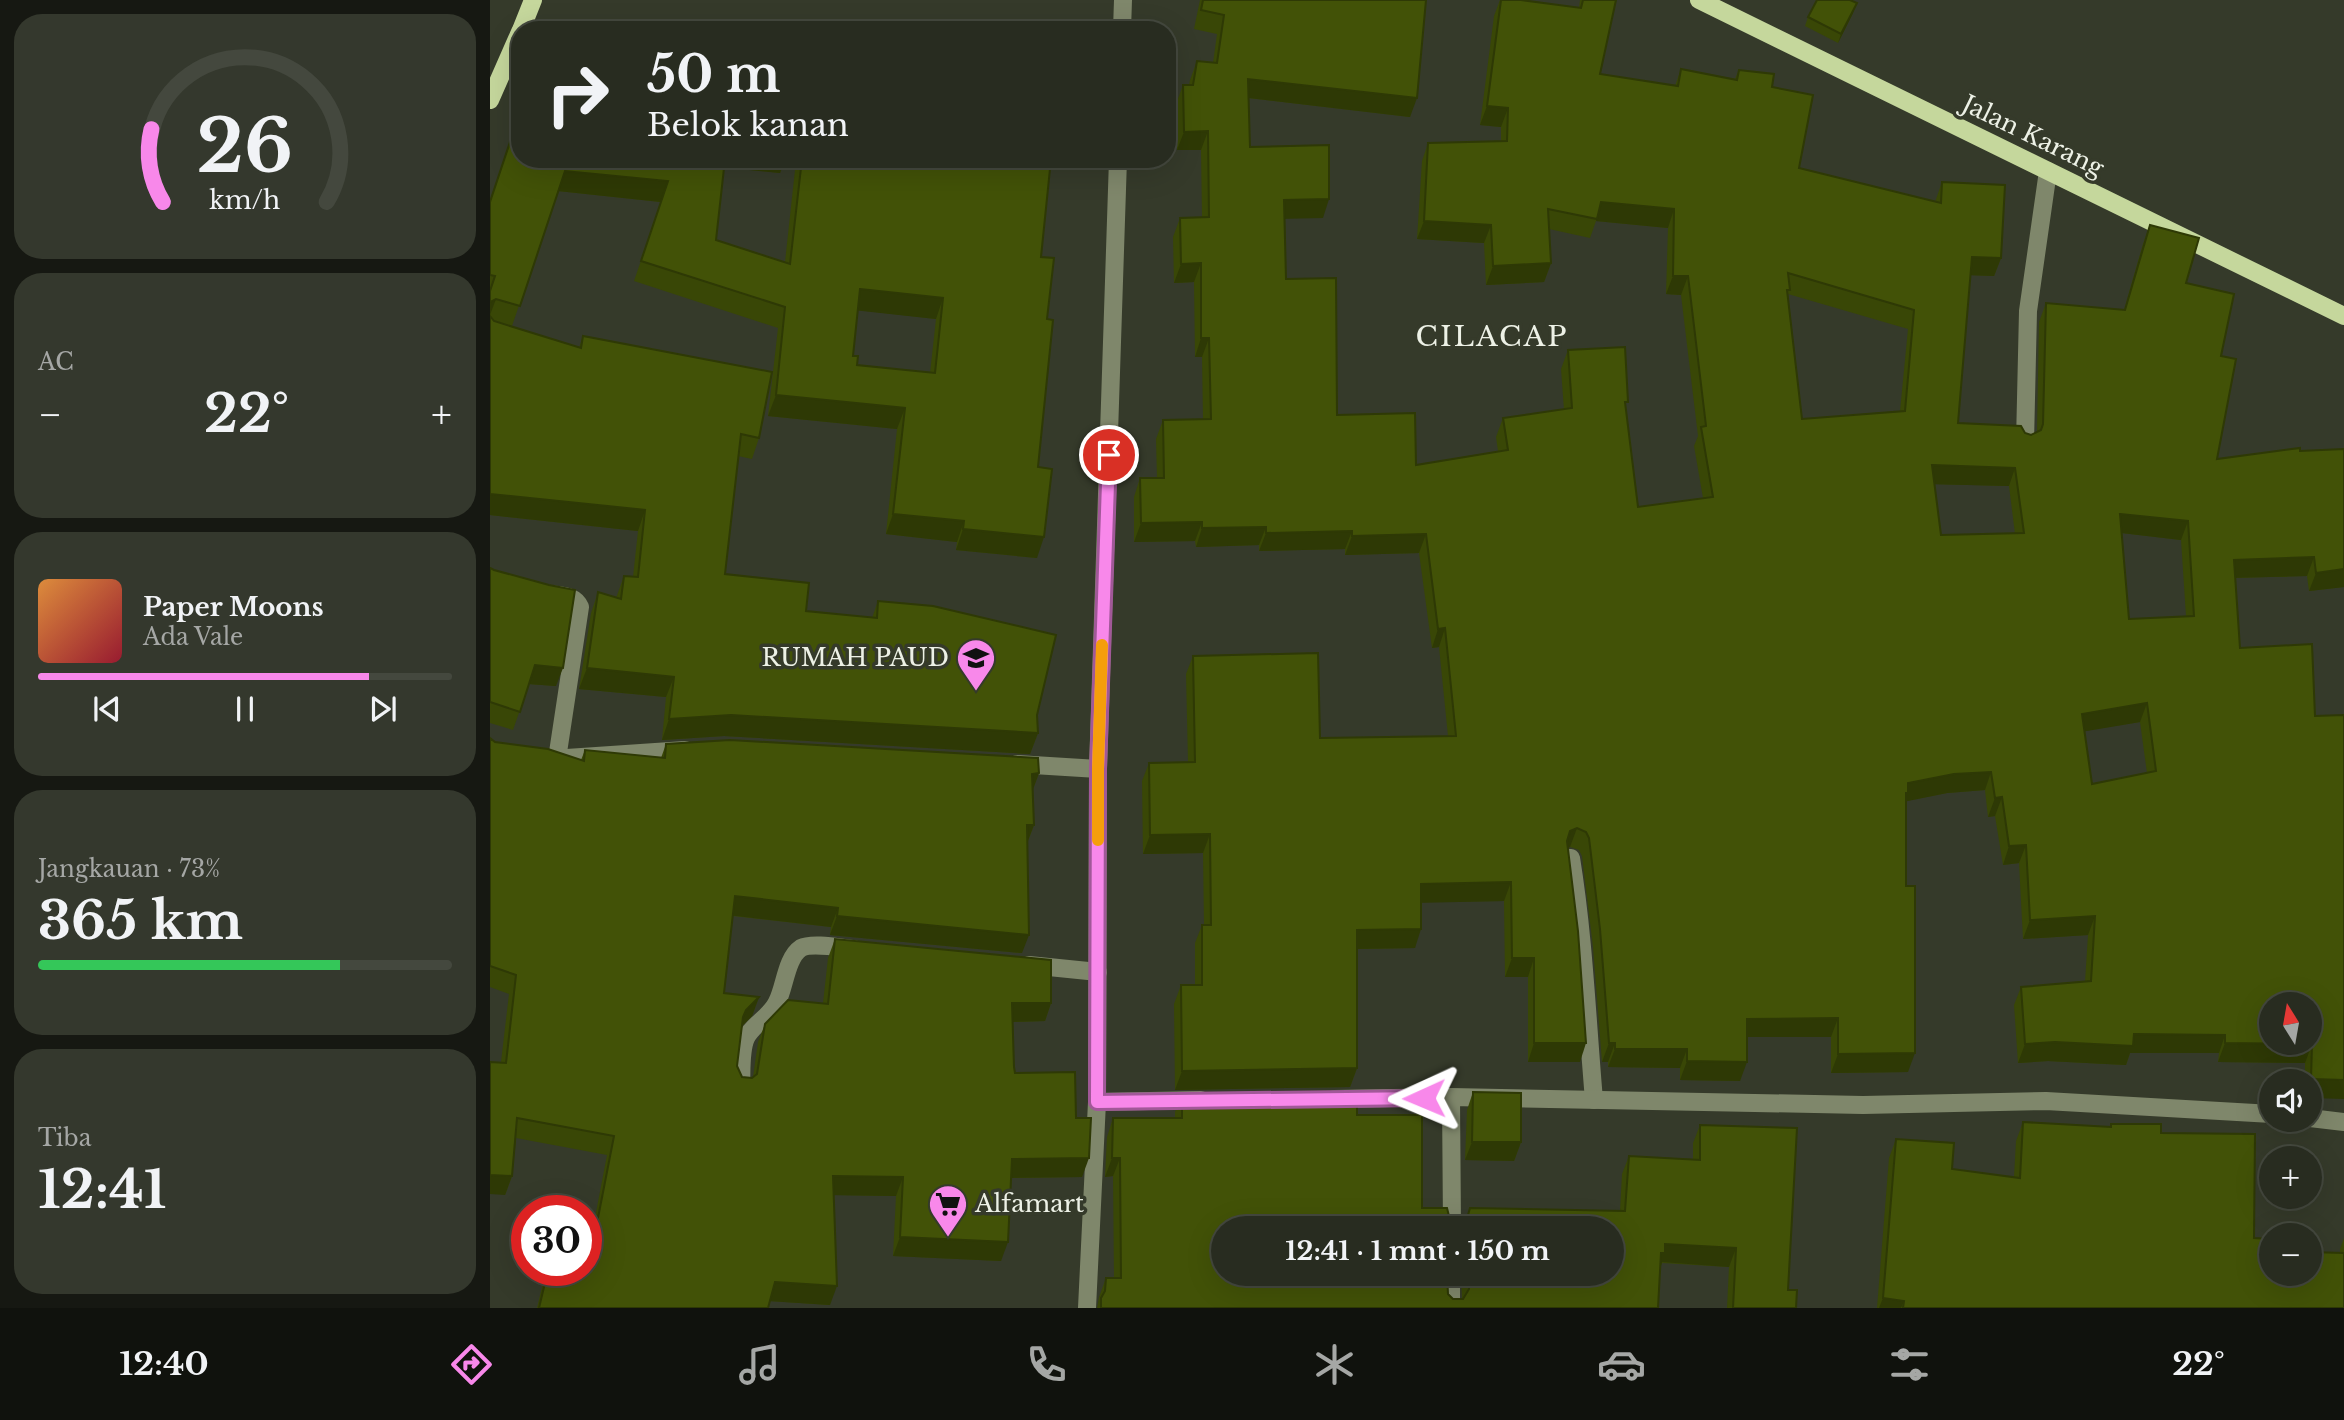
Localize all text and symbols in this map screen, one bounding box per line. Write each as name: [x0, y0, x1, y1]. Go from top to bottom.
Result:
text: 50 m: [647, 44, 780, 105]
icon: right: [532, 49, 623, 140]
street label: Jalan Karang: [1955, 87, 2109, 183]
text: 26: [197, 102, 293, 193]
text: Belok kanan: [647, 105, 849, 145]
text: km/h: [210, 185, 280, 216]
district label: CILACAP: [1416, 319, 1568, 354]
text: AC: [38, 348, 74, 376]
text: 22°: [204, 382, 289, 446]
text: −: [38, 391, 62, 438]
text: +: [431, 391, 452, 438]
pin: [1079, 425, 1139, 485]
icon: arrive: [1090, 436, 1128, 474]
text: Paper Moons: [143, 591, 324, 623]
text: Ada Vale: [143, 623, 243, 651]
school or university icon: RUMAH PAUD: [955, 637, 997, 692]
place label: RUMAH PAUD: [762, 643, 949, 672]
icon: previous: [88, 690, 126, 728]
icon: pause: [226, 690, 264, 728]
icon: next: [364, 690, 402, 728]
text: Jangkauan · 73%: [38, 855, 220, 883]
text: 365 km: [38, 889, 243, 953]
north arrow: [2259, 992, 2322, 1055]
map controls: [2259, 992, 2322, 1286]
position arrow: [1387, 1061, 1461, 1135]
button: sound: [2259, 1069, 2322, 1132]
text: Tiba: [38, 1124, 91, 1152]
button: +: [2259, 1146, 2322, 1209]
text: 12:41: [38, 1158, 167, 1222]
supermarket icon: Alfamart: [927, 1183, 969, 1238]
place label: Alfamart: [974, 1189, 1084, 1218]
speed limit sign: 30: [511, 1195, 602, 1286]
button: −: [2259, 1223, 2322, 1286]
text: 12:41 · 1 mnt · 150 m: [1285, 1235, 1550, 1267]
icon: directions: [447, 1340, 496, 1389]
icon: music: [735, 1340, 784, 1389]
icon: phone: [1022, 1340, 1071, 1389]
icon: climate: [1310, 1340, 1359, 1389]
icon: car: [1597, 1340, 1646, 1389]
icon: filters: [1885, 1340, 1934, 1389]
text: 12:40: [119, 1344, 209, 1384]
text: 22°: [2172, 1344, 2225, 1384]

